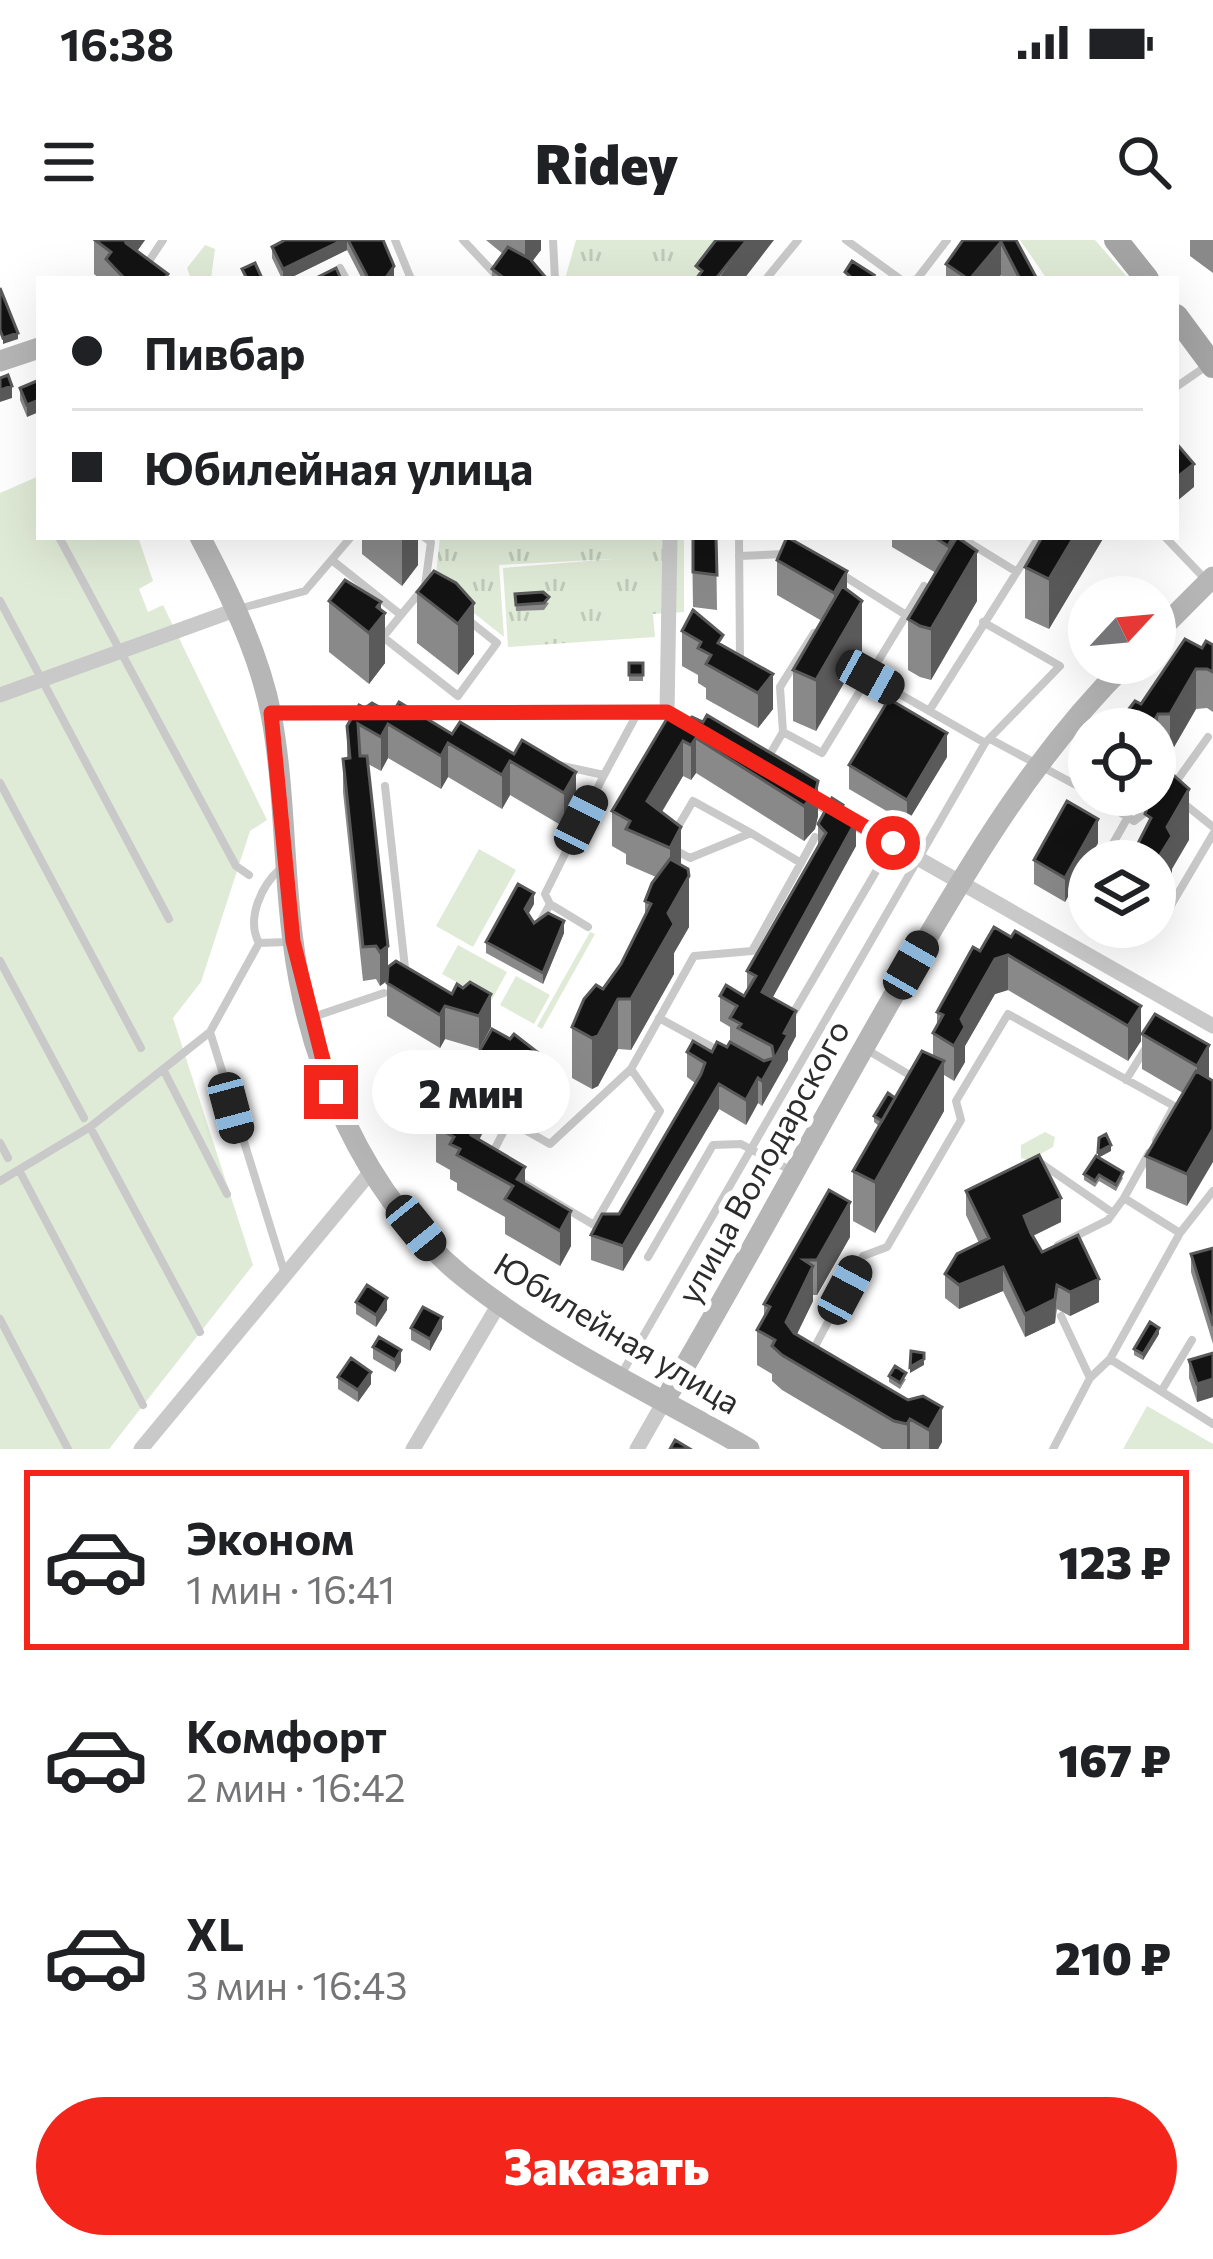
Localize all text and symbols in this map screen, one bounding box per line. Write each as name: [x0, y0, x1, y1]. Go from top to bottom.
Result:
text: 16:38: [60, 15, 174, 70]
icon: menu: [36, 129, 102, 195]
text: Ridey: [535, 129, 678, 195]
icon: search: [1111, 129, 1177, 195]
text: Пивбар: [144, 324, 306, 379]
text: Юбилейная улица: [144, 439, 533, 494]
north arrow: [1068, 576, 1176, 684]
map controls: [1068, 576, 1176, 948]
car: [830, 644, 910, 710]
button: locate: [1068, 708, 1176, 816]
car: [549, 780, 613, 860]
route start: [866, 816, 920, 870]
button: layers: [1068, 840, 1176, 948]
car: [877, 925, 945, 1005]
street label: улица Володарского: [667, 1012, 857, 1310]
callout: 2 мин: [373, 1050, 571, 1134]
route end: [304, 1065, 358, 1119]
text: 2 мин: [418, 1068, 524, 1116]
car: [204, 1069, 258, 1147]
car: [379, 1189, 453, 1267]
street label: Юбилейная улица: [487, 1242, 749, 1422]
car: [812, 1250, 878, 1330]
icon: car: [42, 1506, 150, 1614]
text: Эконом: [186, 1509, 354, 1564]
text: 123 ₽: [1058, 1533, 1171, 1588]
text: 1 мин · 16:41: [186, 1564, 395, 1612]
icon: car: [42, 1704, 150, 1812]
text: Комфорт: [186, 1707, 387, 1762]
text: 167 ₽: [1058, 1731, 1171, 1786]
text: 2 мин · 16:42: [186, 1762, 406, 1810]
icon: car: [42, 1902, 150, 2010]
text: XL: [186, 1905, 244, 1960]
text: 210 ₽: [1055, 1929, 1171, 1984]
text: 3 мин · 16:43: [186, 1960, 407, 2008]
button: Заказать: [36, 2097, 1177, 2235]

